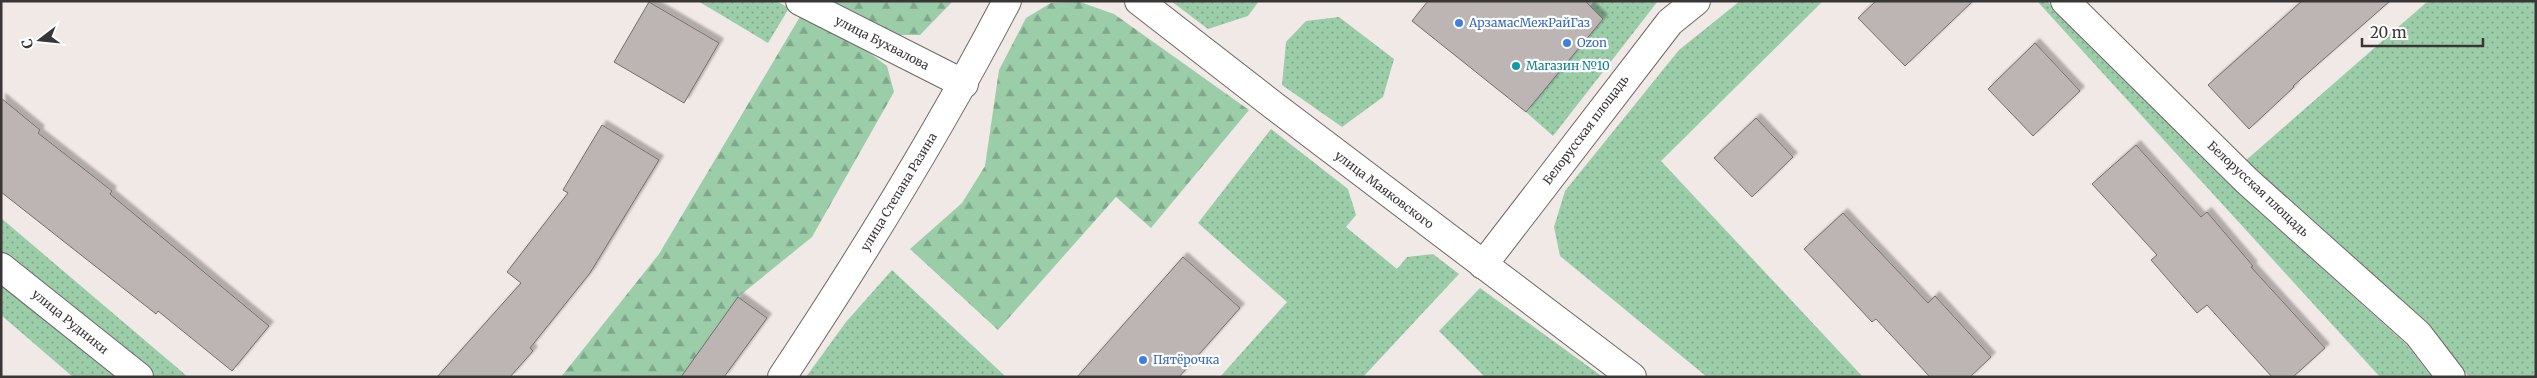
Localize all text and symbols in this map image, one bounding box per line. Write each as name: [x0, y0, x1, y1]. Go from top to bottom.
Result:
street label: улица Бухвалова: [833, 12, 932, 73]
north arrow: [15, 15, 65, 65]
place label: АрзамасМежРайГаз: [1468, 15, 1590, 30]
scale bar: [2362, 15, 2483, 47]
marker: АрзамасМежРайГаз: [1453, 17, 1465, 29]
text: 20 m: [2370, 23, 2407, 42]
place label: Ozon: [1577, 35, 1607, 50]
text: С: [18, 37, 37, 51]
marker: Ozon: [1561, 37, 1573, 49]
place label: Магазин №10: [1526, 58, 1610, 73]
marker: Магазин №10: [1510, 60, 1522, 72]
street label: Белорусская площадь: [1539, 72, 1632, 188]
street label: улица Степана Разина: [857, 129, 940, 254]
street label: Белорусская площадь: [2204, 138, 2312, 240]
street label: улица Маяковского: [1332, 147, 1437, 232]
street label: улица Рудники: [29, 286, 112, 357]
place label: Пятёрочка: [1153, 352, 1220, 367]
marker: Пятёрочка: [1137, 354, 1149, 366]

